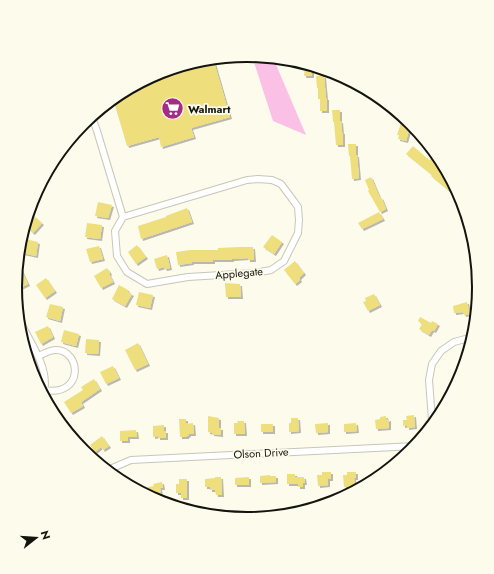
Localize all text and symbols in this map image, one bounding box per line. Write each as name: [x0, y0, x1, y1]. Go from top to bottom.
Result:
supermarket icon: Walmart: [159, 96, 185, 122]
place label: Walmart: [188, 101, 231, 117]
street label: Applegate: [214, 263, 264, 283]
street label: Olson Drive: [233, 444, 289, 462]
north arrow: [16, 518, 56, 558]
text: N: [37, 529, 54, 542]

